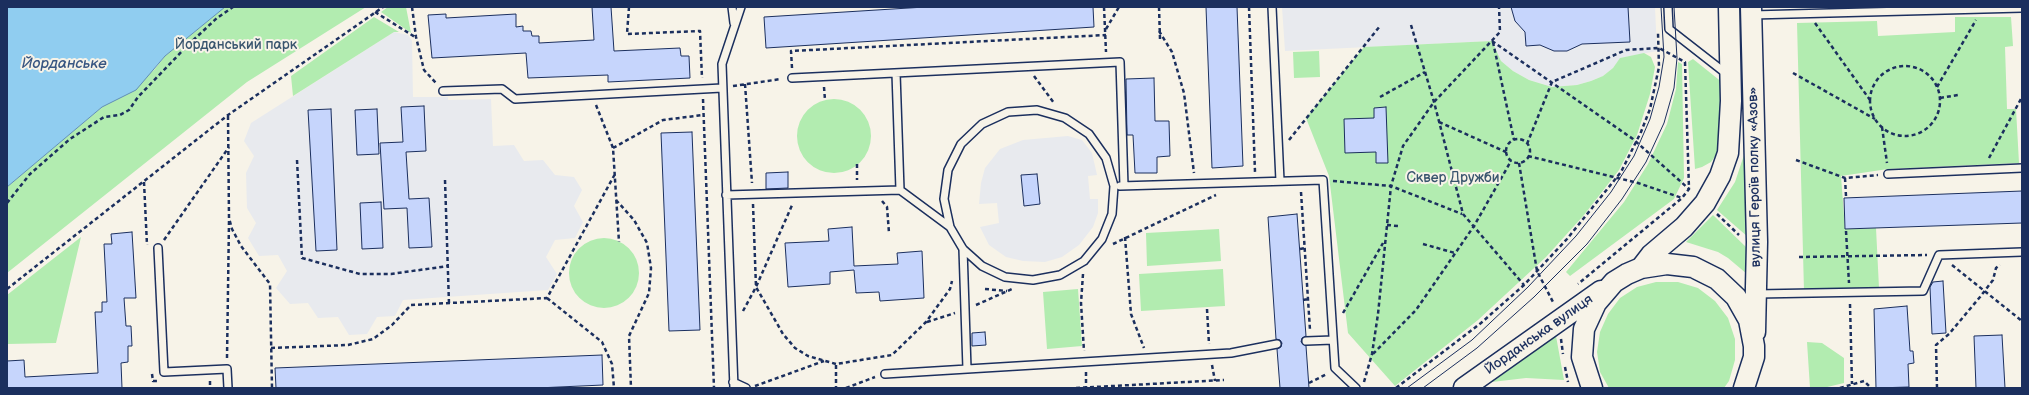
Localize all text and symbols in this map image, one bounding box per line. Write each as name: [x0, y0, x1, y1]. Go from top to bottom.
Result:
park label: Йорданський парк: [175, 37, 297, 53]
water label: Йорданське: [21, 55, 107, 73]
street label: вулиця Героїв полку «Азов»: [1745, 87, 1765, 267]
park label: Сквер Дружби: [1406, 170, 1500, 186]
street label: Йорданська вулиця: [1482, 291, 1596, 379]

